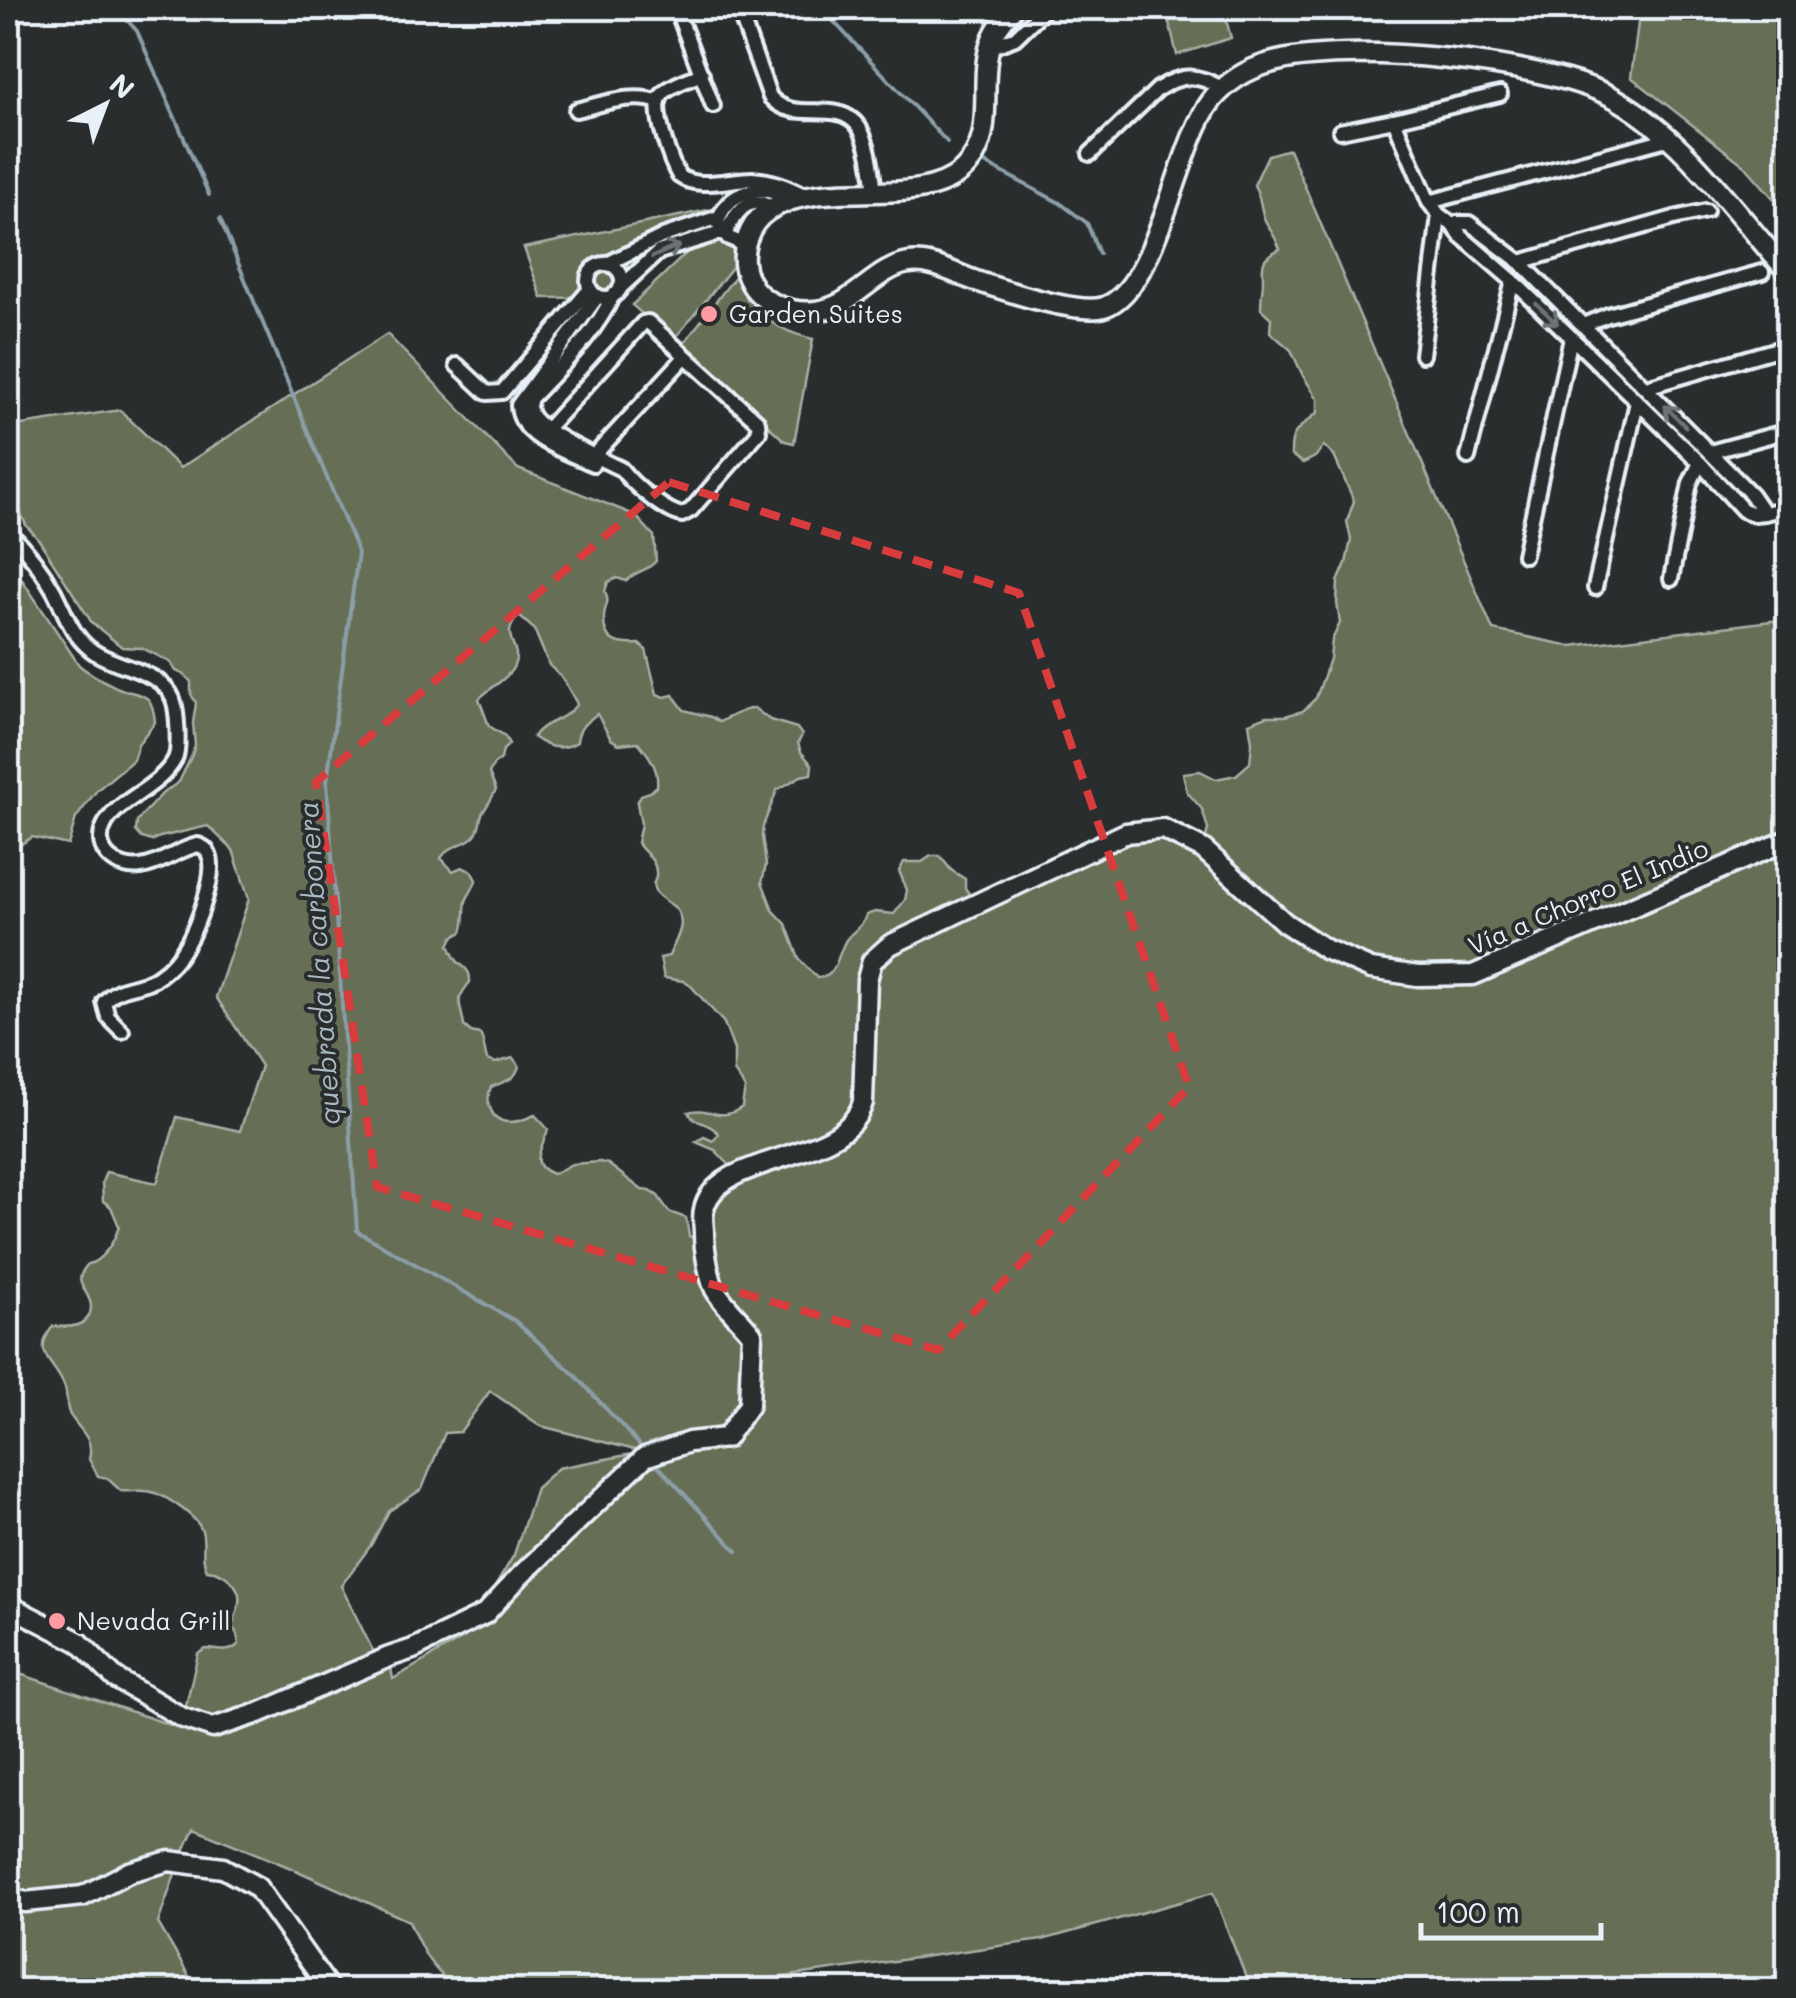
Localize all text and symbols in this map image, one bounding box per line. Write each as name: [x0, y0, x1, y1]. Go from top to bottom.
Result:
north arrow: [55, 55, 155, 155]
text: N: [102, 65, 142, 106]
one-way arrow: [651, 241, 681, 259]
place label: Garden Suites: [729, 297, 903, 329]
one-way arrow: [1534, 302, 1558, 326]
marker: Garden Suites: [698, 303, 720, 325]
one-way arrow: [1663, 405, 1687, 429]
water label: quebrada la carbonera: [289, 800, 347, 1126]
street label: Vía a Chorro El Indio: [1463, 831, 1712, 961]
place label: Nevada Grill: [77, 1604, 230, 1636]
marker: Nevada Grill: [46, 1610, 68, 1632]
scale bar: [1421, 1878, 1601, 1940]
text: 100 m: [1436, 1891, 1520, 1931]

